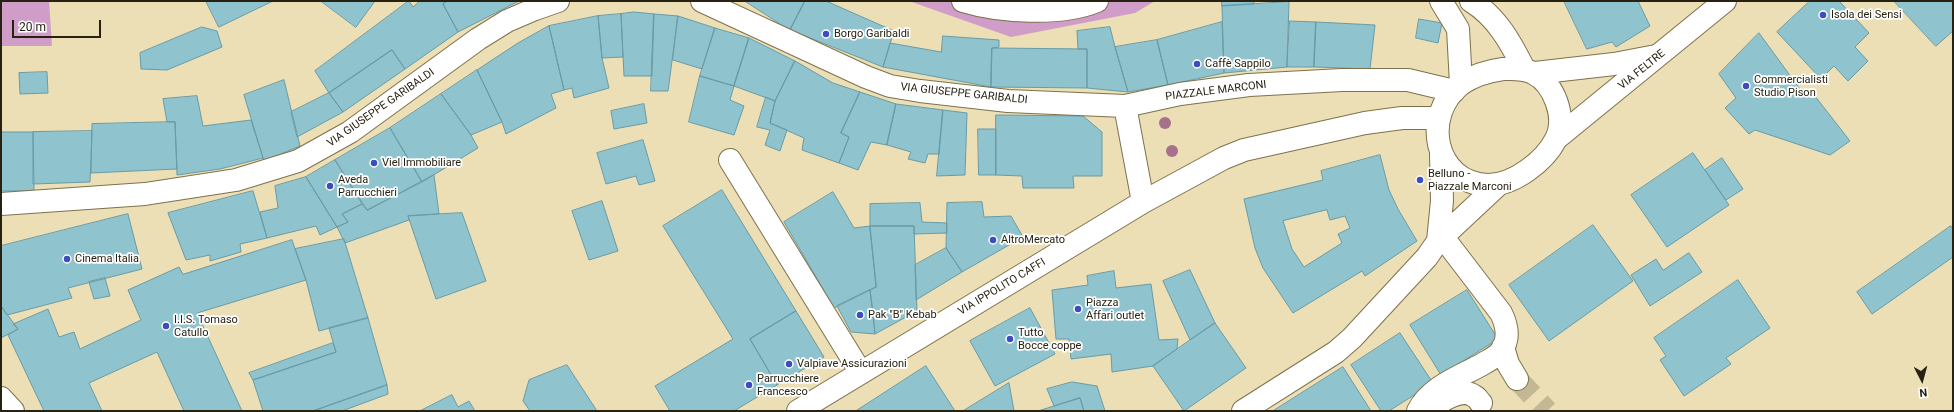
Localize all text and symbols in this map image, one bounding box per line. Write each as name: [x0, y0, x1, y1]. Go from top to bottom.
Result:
place label: Isola dei Sensi: [1831, 8, 1902, 22]
marker: Isola dei Sensi: [1818, 10, 1828, 20]
scale bar: [14, 12, 103, 38]
text: 20 m: [19, 20, 46, 34]
place label: Borgo Garibaldi: [834, 27, 910, 41]
marker: Borgo Garibaldi: [821, 29, 831, 39]
street label: VIA FELTRE: [1616, 47, 1668, 93]
place label: Caffè Sappilo: [1205, 57, 1271, 71]
marker: Caffè Sappilo: [1192, 59, 1202, 69]
street label: VIA GIUSEPPE GARIBALDI: [325, 66, 437, 150]
place label: Commercialisti Studio Pison: [1754, 73, 1828, 99]
street label: PIAZZALE MARCONI: [1165, 78, 1267, 104]
street label: VIA GIUSEPPE GARIBALDI: [900, 81, 1028, 107]
marker: Commercialisti Studio Pison: [1741, 81, 1751, 91]
place label: Viel Immobiliare: [382, 156, 461, 170]
marker: Viel Immobiliare: [369, 158, 379, 168]
place label: Belluno - Piazzale Marconi: [1428, 167, 1512, 193]
place label: Aveda Parrucchieri: [338, 173, 397, 199]
marker: Belluno - Piazzale Marconi: [1415, 175, 1425, 185]
marker: Aveda Parrucchieri: [325, 181, 335, 191]
place label: AltroMercato: [1001, 233, 1065, 247]
marker: AltroMercato: [988, 235, 998, 245]
place label: Cinema Italia: [75, 252, 139, 266]
marker: Cinema Italia: [62, 254, 72, 264]
street label: VIA IPPOLITO CAFFI: [956, 256, 1048, 318]
place label: Piazza Affari outlet: [1086, 296, 1144, 322]
marker: Piazza Affari outlet: [1073, 304, 1083, 314]
place label: Pak "B" Kebab: [868, 308, 937, 322]
marker: Pak "B" Kebab: [855, 310, 865, 320]
place label: I.I.S. Tomaso Catullo: [174, 313, 238, 339]
marker: I.I.S. Tomaso Catullo: [161, 321, 171, 331]
place label: Tutto Bocce coppe: [1018, 326, 1081, 352]
marker: Tutto Bocce coppe: [1005, 334, 1015, 344]
place label: Valpiave Assicurazioni: [797, 357, 907, 371]
marker: Valpiave Assicurazioni: [784, 359, 794, 369]
north arrow: [1902, 360, 1942, 400]
place label: Parrucchiere Francesco: [757, 372, 819, 398]
marker: Parrucchiere Francesco: [744, 380, 754, 390]
text: N: [1919, 386, 1928, 399]

